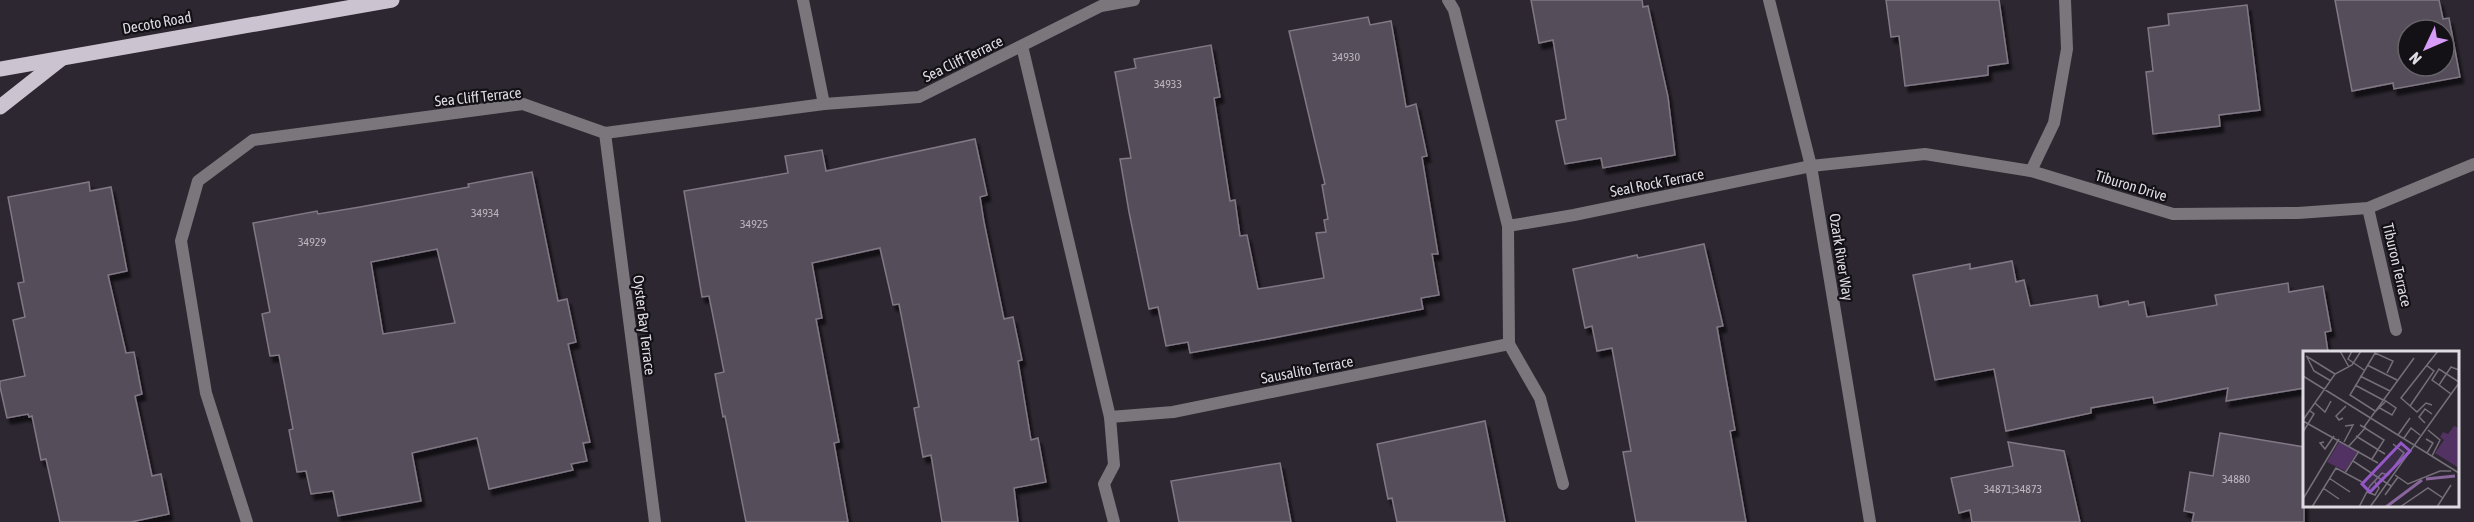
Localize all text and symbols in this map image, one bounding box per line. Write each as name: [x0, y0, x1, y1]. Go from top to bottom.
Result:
street label: Decoto Road: [121, 8, 193, 37]
north arrow: [2396, 18, 2456, 78]
street label: Sea Cliff Terrace: [920, 32, 1006, 85]
text: N: [2405, 49, 2425, 68]
house number: 34930: [1332, 50, 1360, 64]
house number: 34933: [1154, 77, 1182, 91]
street label: Sea Cliff Terrace: [434, 83, 522, 109]
street label: Seal Rock Terrace: [1609, 165, 1705, 200]
street label: Tiburon Drive: [2093, 167, 2169, 205]
house number: 34934: [471, 206, 499, 220]
street label: Ozark River Way: [1826, 212, 1857, 302]
house number: 34925: [740, 217, 768, 231]
street label: Tiburon Terrace: [2380, 221, 2415, 309]
house number: 34929: [298, 235, 326, 249]
street label: Oyster Bay Terrace: [630, 274, 659, 376]
inset map: [2303, 351, 2459, 507]
street label: Sausalito Terrace: [1259, 352, 1355, 387]
house number: 34880: [2222, 472, 2250, 486]
house number: 34871;34873: [1984, 482, 2042, 496]

